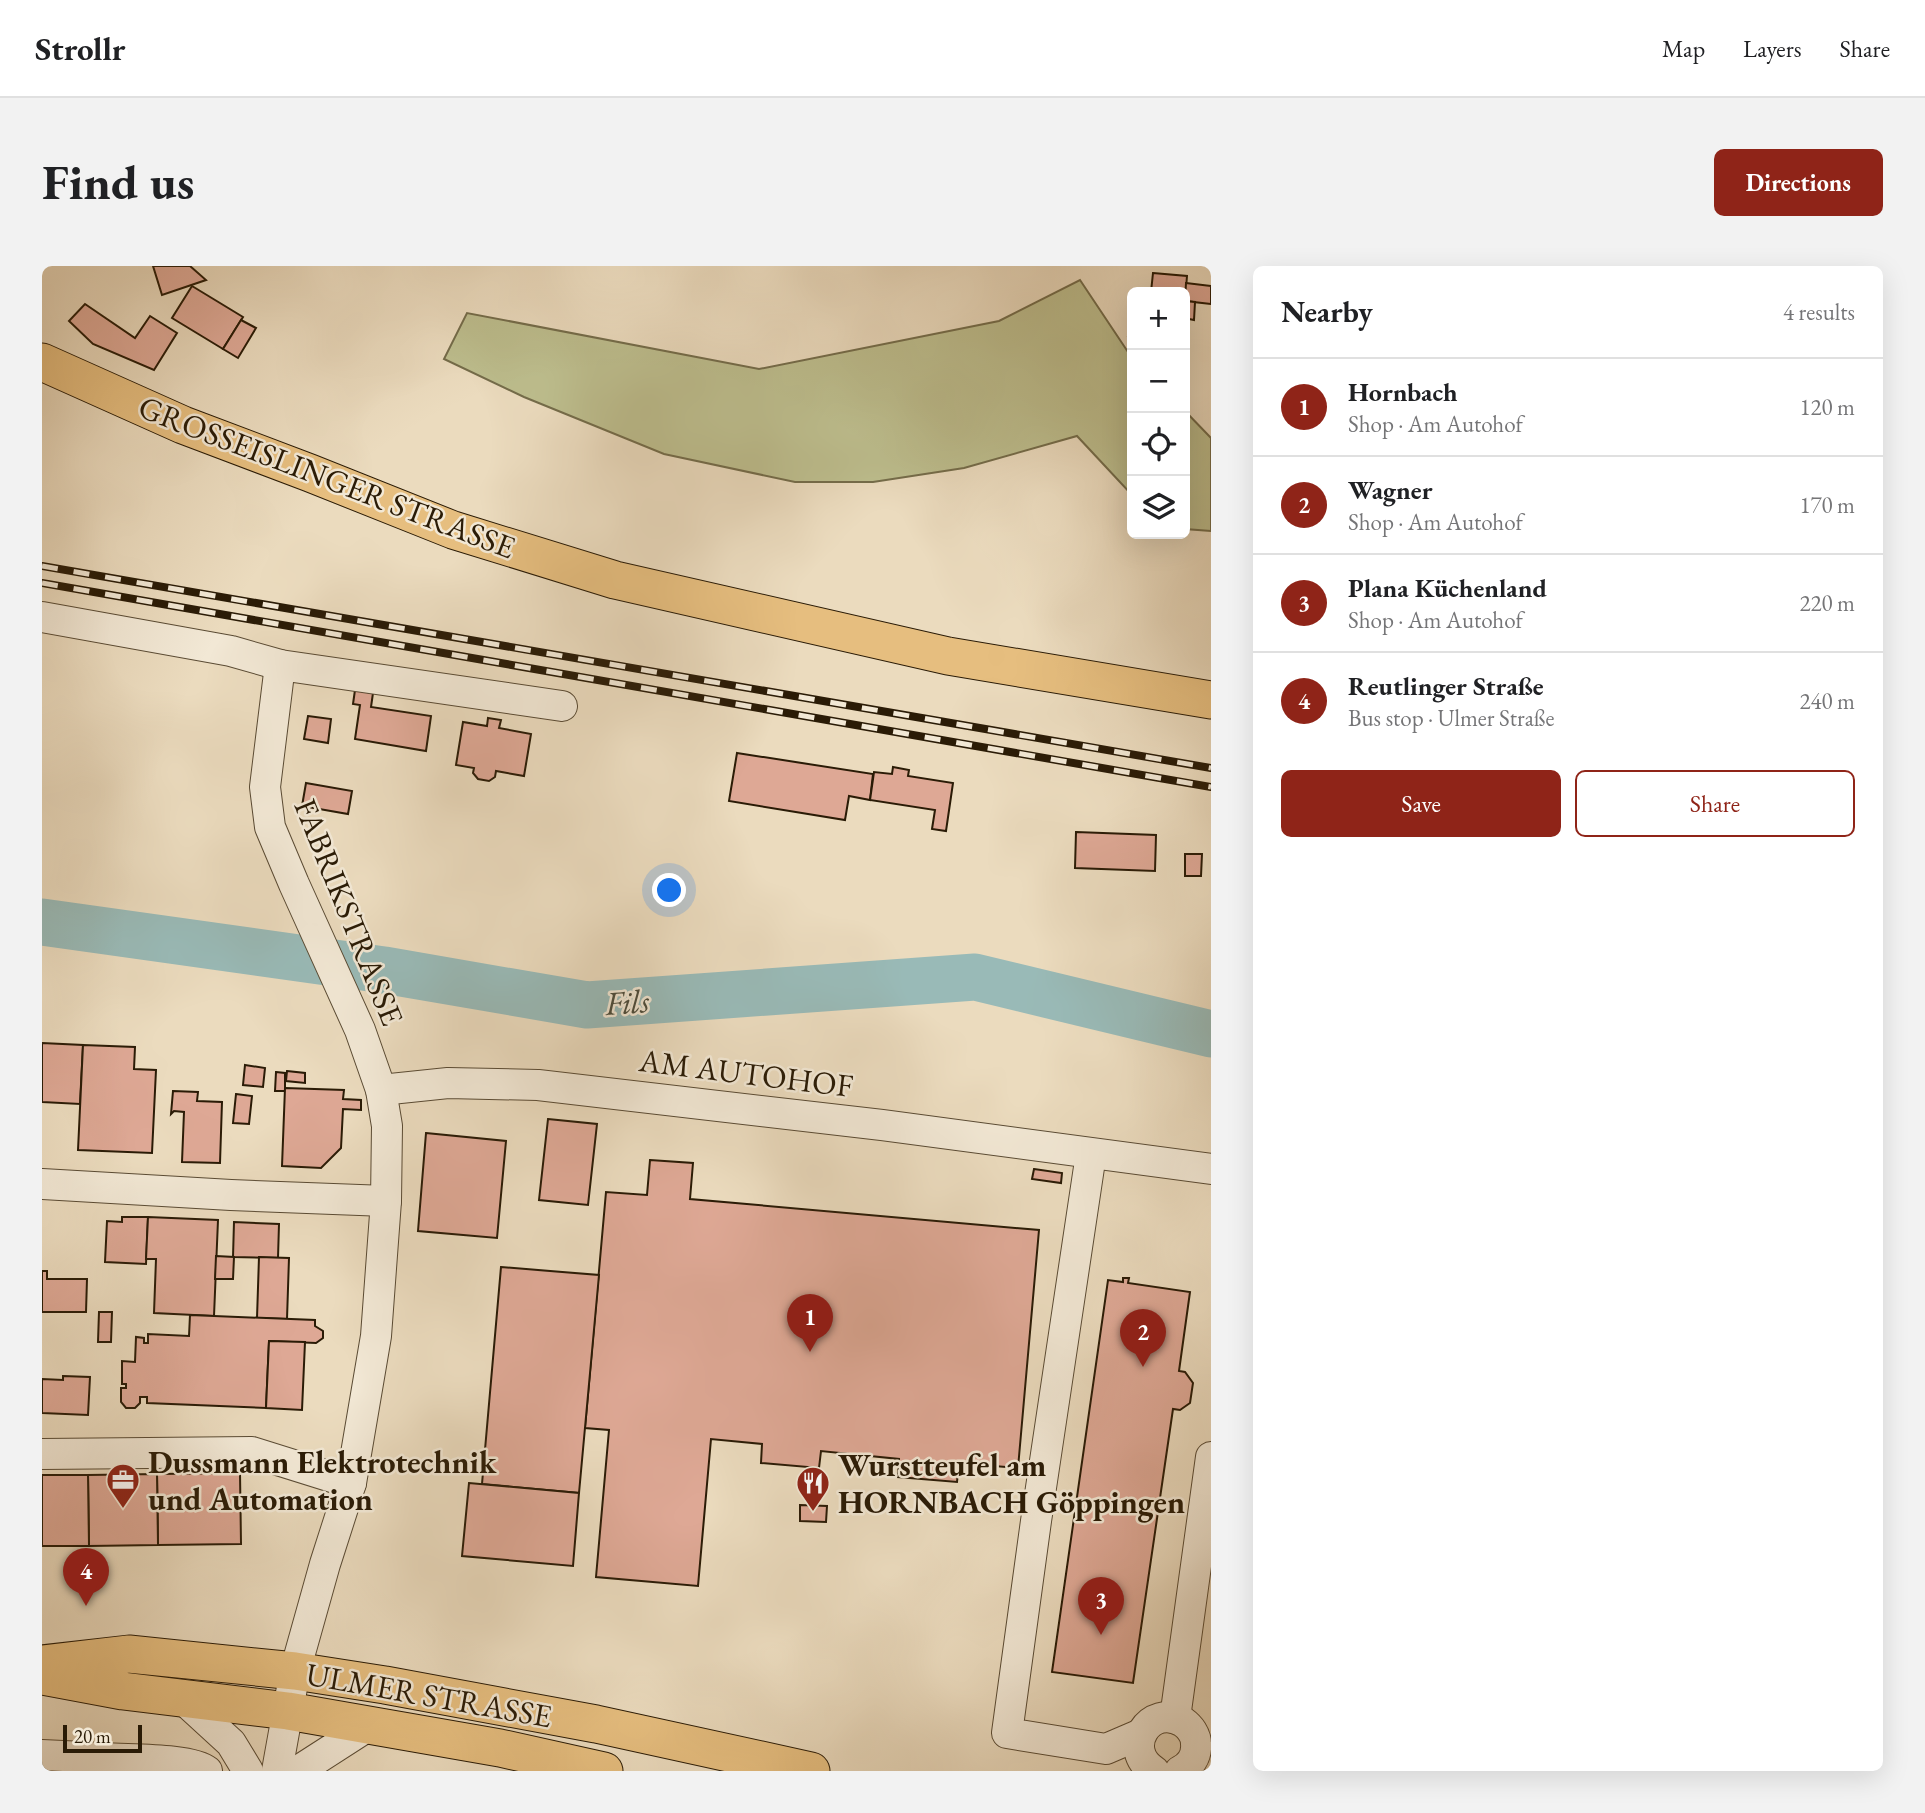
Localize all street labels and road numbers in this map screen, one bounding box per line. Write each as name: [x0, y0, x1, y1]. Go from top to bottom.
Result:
street label: GROSSEISLINGER STRASSE: [133, 386, 521, 568]
street label: FABRIKSTRASSE: [284, 793, 414, 1031]
street label: AM AUTOHOF: [636, 1039, 855, 1107]
street label: ULMER STRASSE: [303, 1653, 555, 1737]

